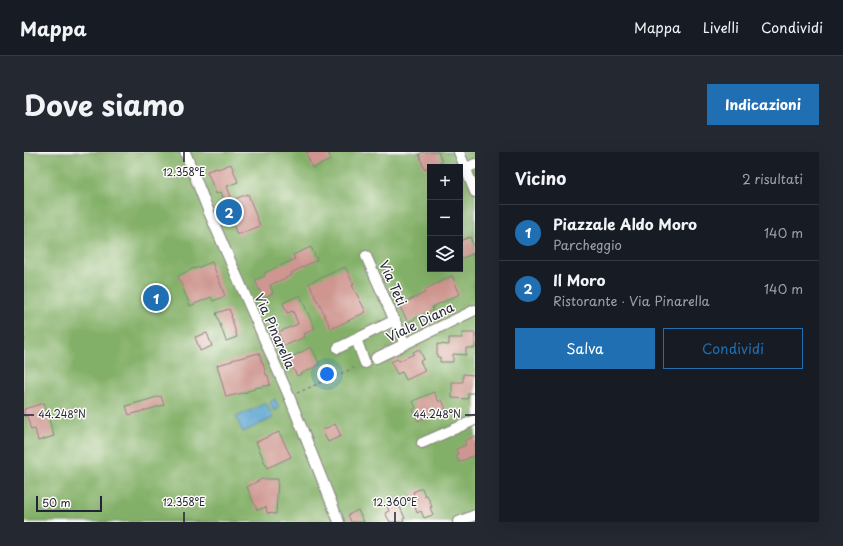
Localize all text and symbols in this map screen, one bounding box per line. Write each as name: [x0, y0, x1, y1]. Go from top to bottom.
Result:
text: Mappa: [20, 14, 87, 42]
text: Mappa: [634, 17, 681, 38]
text: Livelli: [703, 17, 739, 38]
text: Condividi: [761, 17, 823, 38]
text: Dove siamo: [24, 83, 185, 126]
button: Indicazioni: [707, 84, 819, 125]
text: 12.358°E: [163, 164, 205, 179]
map controls: [427, 164, 463, 272]
button: +: [427, 164, 463, 200]
text: Vicino: [515, 165, 566, 191]
text: 2 risultati: [742, 169, 803, 188]
pin: 2: [216, 197, 242, 227]
button: −: [427, 200, 463, 236]
text: Piazzale Aldo Moro: [553, 212, 697, 235]
text: 1: [525, 223, 531, 242]
text: 140 m: [764, 223, 803, 242]
text: Parcheggio: [553, 235, 622, 254]
button: layers: [427, 236, 463, 272]
street label: Via Teti: [375, 257, 412, 308]
text: Il Moro: [553, 268, 605, 291]
text: 2: [523, 279, 533, 298]
text: 140 m: [764, 279, 803, 298]
pin: 1: [143, 283, 169, 313]
street label: Via Pinarella: [250, 290, 301, 372]
text: Ristorante · Via Pinarella: [553, 291, 710, 310]
street label: Viale Diana: [383, 297, 458, 346]
button: Salva: [515, 328, 655, 369]
button: Condividi: [663, 328, 803, 369]
your location: [317, 364, 337, 384]
text: 44.248°N: [38, 406, 86, 421]
text: 44.248°N: [413, 406, 461, 421]
scale bar: [36, 494, 102, 513]
text: 50 m: [42, 494, 71, 511]
text: 12.358°E: [163, 494, 205, 509]
text: 12.360°E: [373, 494, 417, 509]

